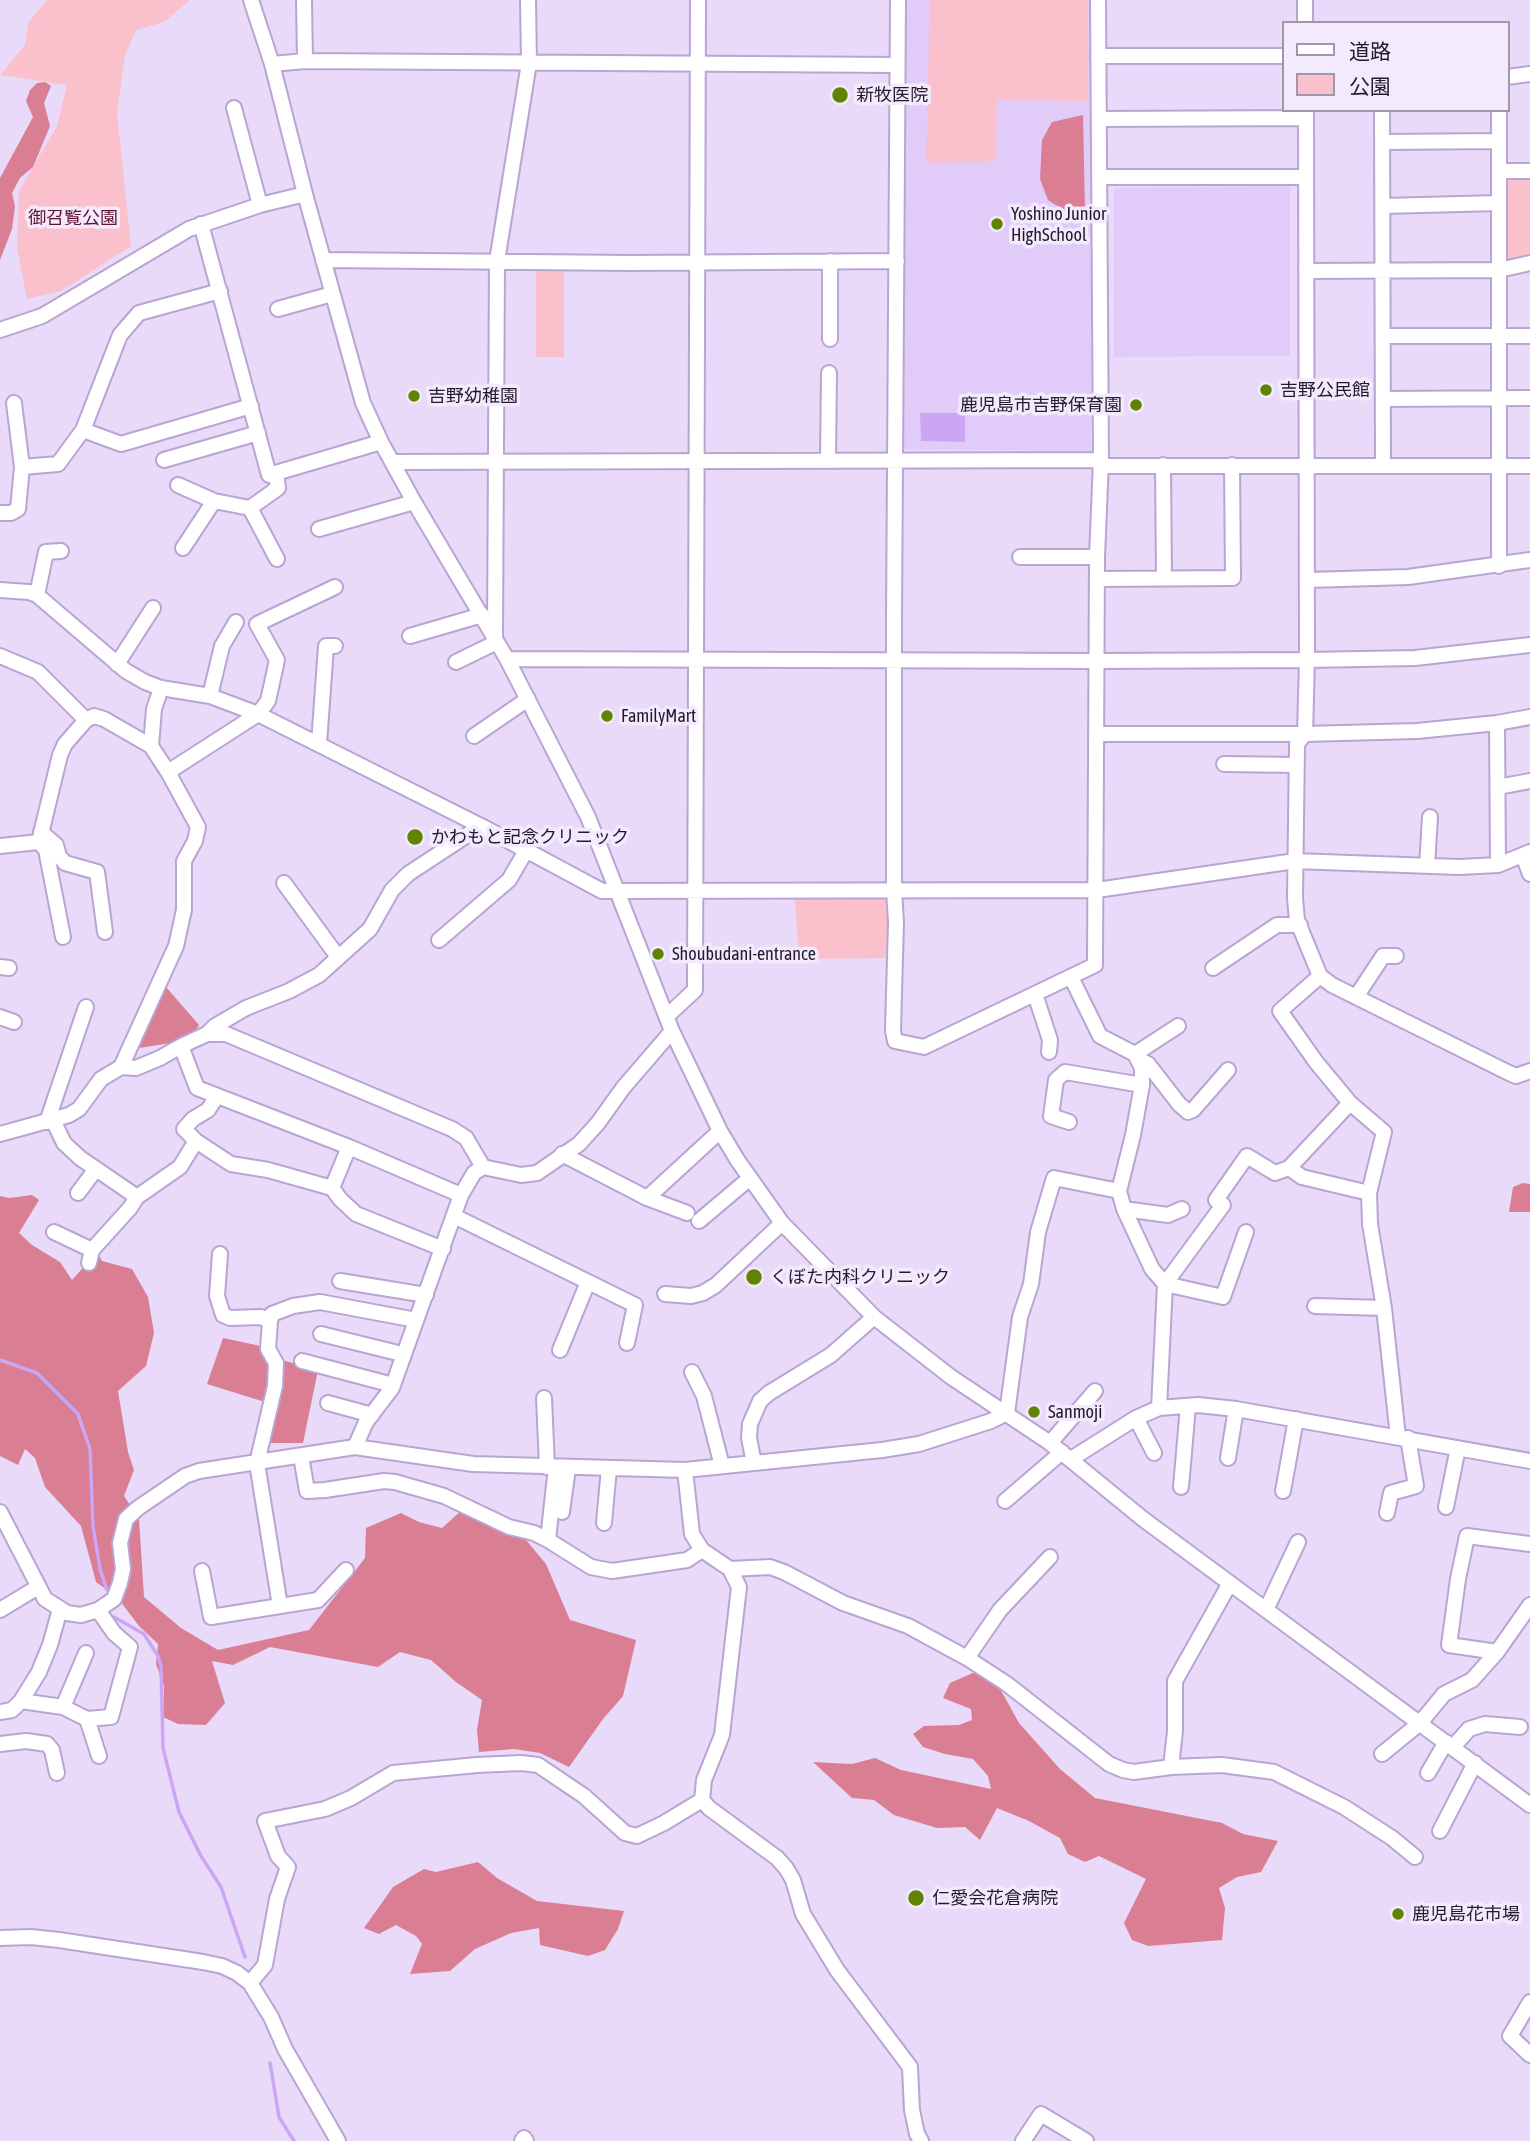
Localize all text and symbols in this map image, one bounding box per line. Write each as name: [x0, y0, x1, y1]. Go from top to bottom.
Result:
legend: [1282, 21, 1509, 112]
text: 道路: [1349, 39, 1391, 63]
text: 公園: [1349, 74, 1391, 98]
place label: 新牧医院: [856, 84, 928, 106]
marker: 新牧医院: [830, 85, 850, 105]
place label: Yoshino Junior HighSchool: [1011, 203, 1106, 246]
park label: 御召覧公園: [28, 207, 118, 229]
marker: Yoshino Junior HighSchool: [989, 216, 1005, 232]
place label: 吉野公民館: [1280, 379, 1370, 401]
marker: 吉野公民館: [1258, 382, 1274, 398]
place label: 吉野幼稚園: [428, 385, 518, 407]
marker: 吉野幼稚園: [406, 388, 422, 404]
place label: 鹿児島市吉野保育園: [960, 394, 1122, 416]
marker: 鹿児島市吉野保育園: [1128, 397, 1144, 413]
place label: FamilyMart: [621, 705, 696, 727]
marker: FamilyMart: [599, 708, 615, 724]
place label: かわもと記念クリニック: [431, 826, 629, 848]
marker: かわもと記念クリニック: [405, 827, 425, 847]
place label: Shoubudani-entrance: [672, 943, 816, 965]
marker: Shoubudani-entrance: [650, 946, 666, 962]
place label: くぼた内科クリニック: [770, 1266, 950, 1288]
marker: くぼた内科クリニック: [744, 1267, 764, 1287]
place label: Sanmoji: [1048, 1401, 1102, 1423]
marker: Sanmoji: [1026, 1404, 1042, 1420]
place label: 仁愛会花倉病院: [932, 1887, 1058, 1909]
marker: 仁愛会花倉病院: [906, 1888, 926, 1908]
place label: 鹿児島花市場: [1412, 1903, 1520, 1925]
marker: 鹿児島花市場: [1390, 1906, 1406, 1922]

